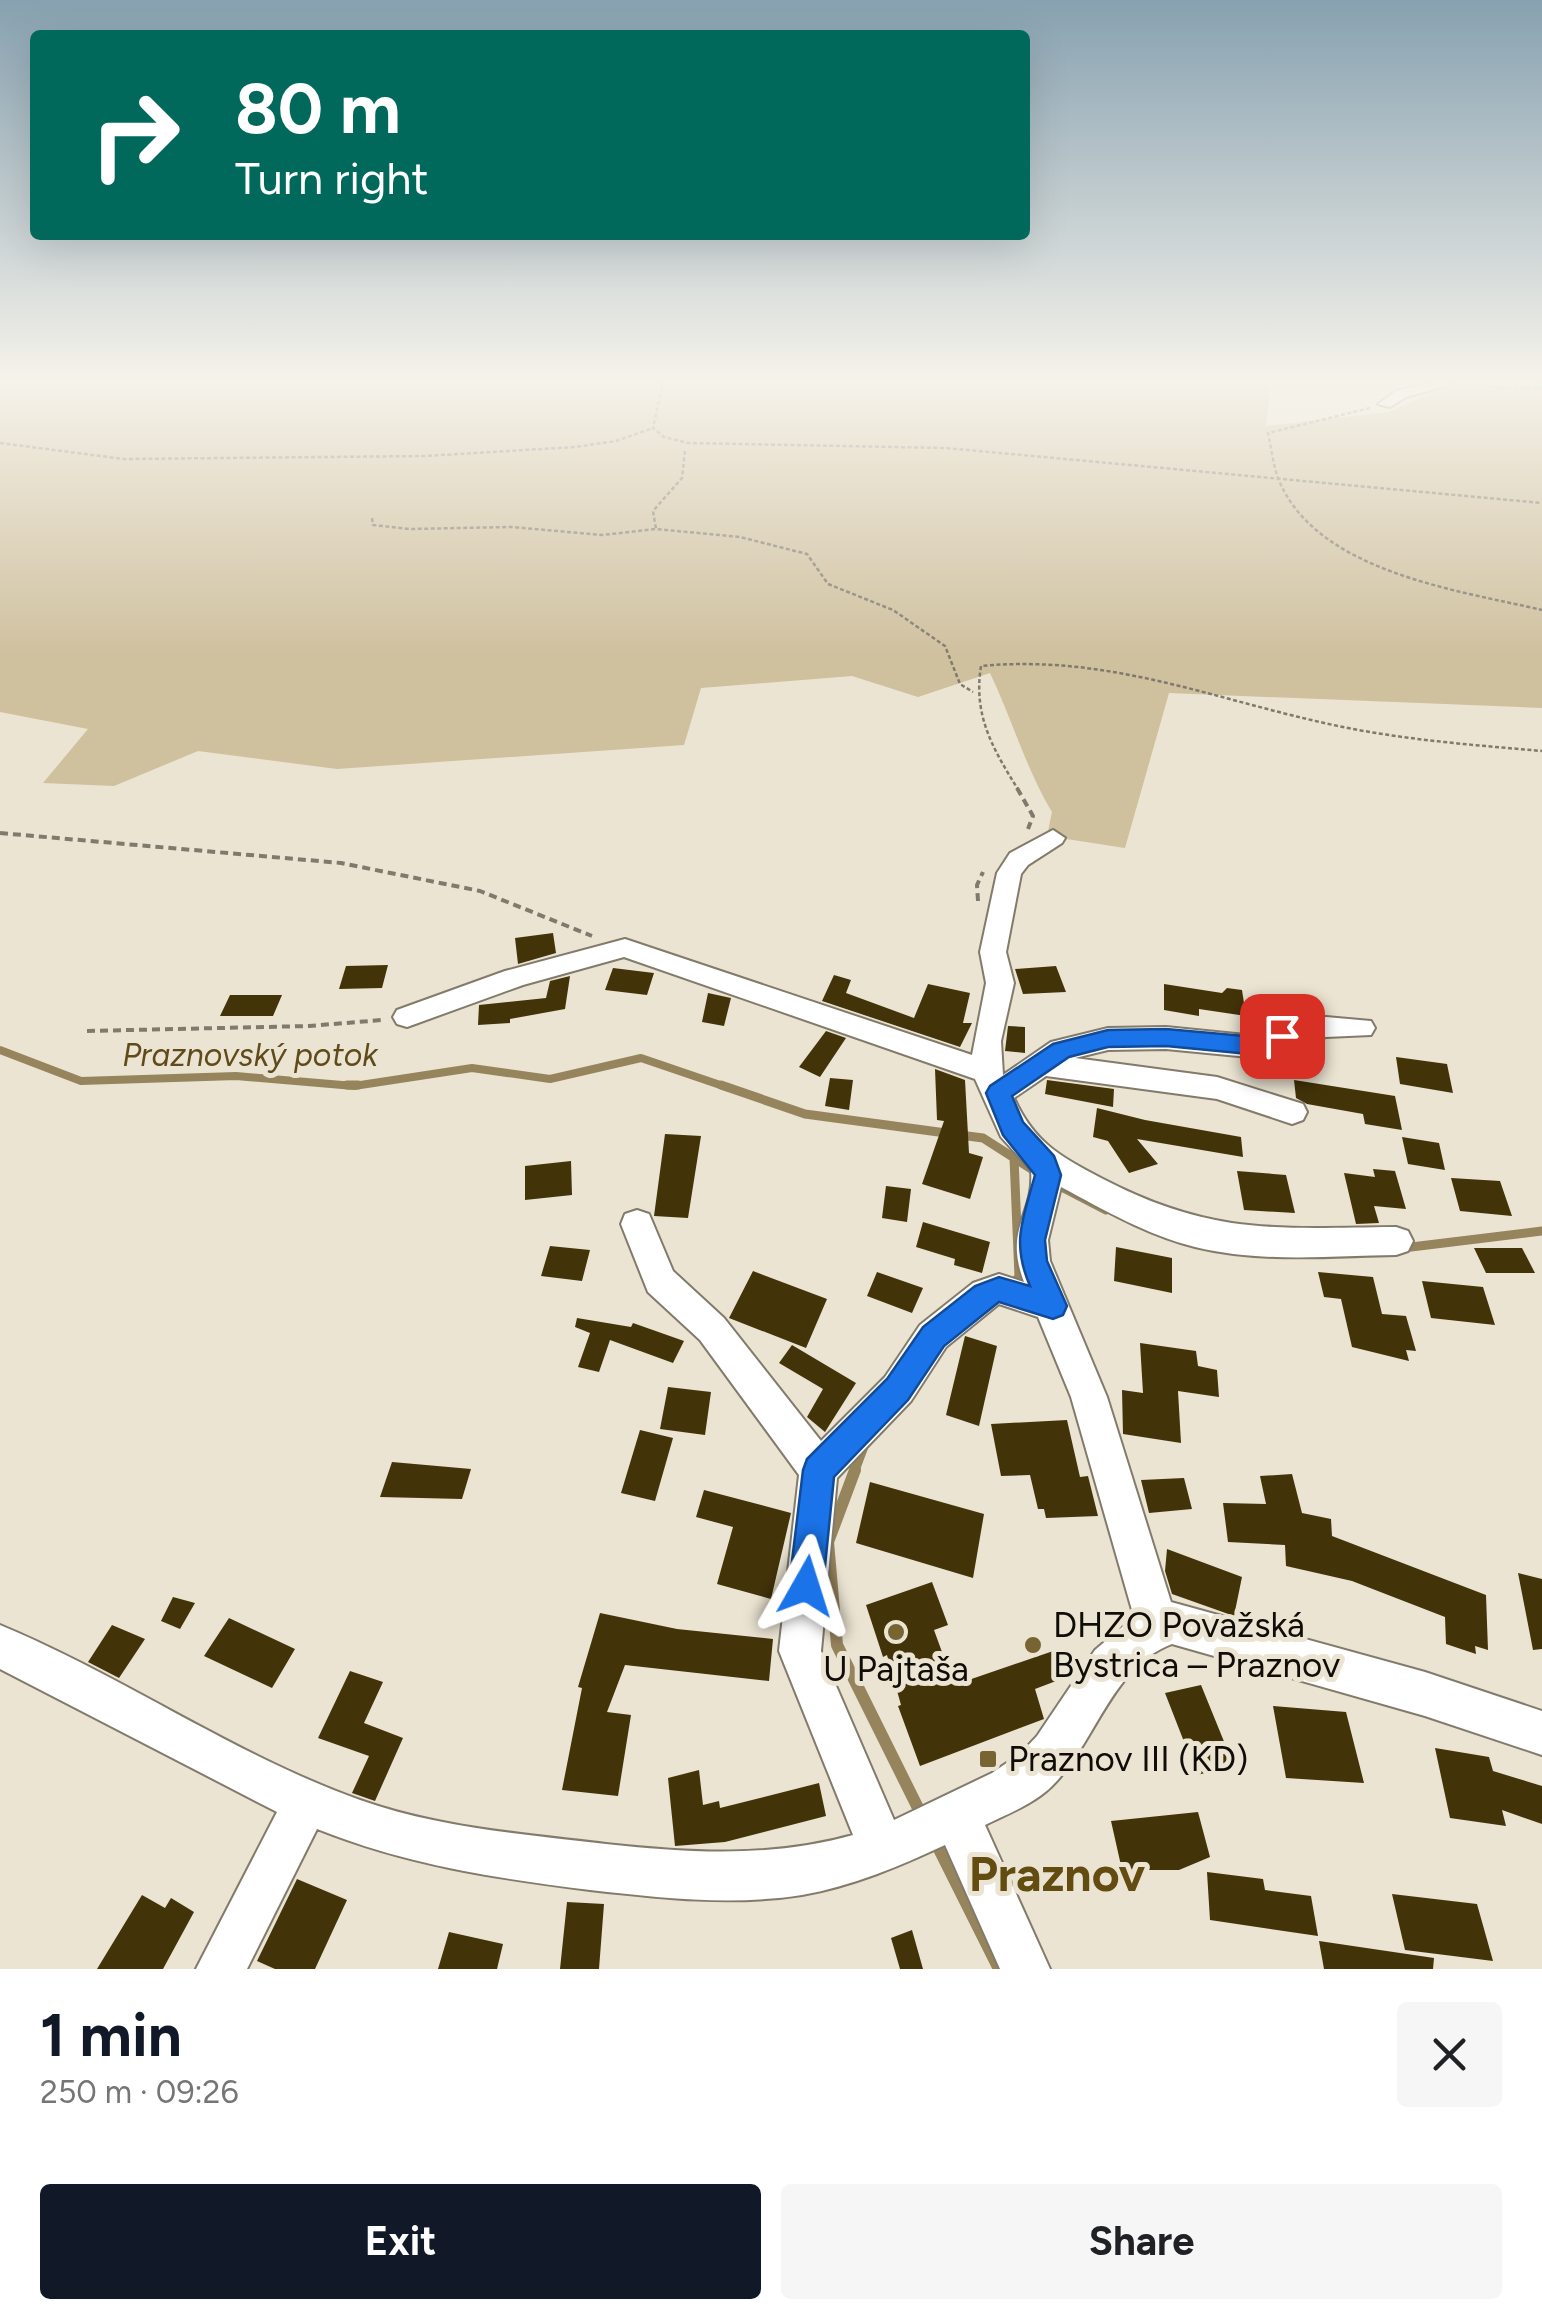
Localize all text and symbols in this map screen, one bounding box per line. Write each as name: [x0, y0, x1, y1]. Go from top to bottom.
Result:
text: 80 m: [235, 66, 401, 151]
icon: right: [70, 70, 200, 200]
text: Turn right: [235, 151, 428, 205]
pin: [1240, 994, 1325, 1079]
icon: arrive: [1255, 1009, 1310, 1064]
water label: Praznovský potok: [122, 1036, 379, 1074]
position arrow: [754, 1534, 858, 1638]
place label: DHZO Považská Bystrica – Praznov: [1053, 1604, 1340, 1686]
marker: U Pajtaša: [885, 1621, 907, 1643]
marker: DHZO Považská Bystrica – Praznov: [1022, 1634, 1044, 1656]
place label: U Pajtaša: [823, 1648, 969, 1690]
place label: Praznov III (KD): [1008, 1738, 1248, 1780]
marker: Praznov III (KD): [977, 1748, 999, 1770]
district label: Praznov: [969, 1845, 1145, 1903]
text: 1 min: [40, 1999, 182, 2071]
button: close: [1397, 2002, 1502, 2107]
text: 250 m · 09:26: [40, 2073, 239, 2111]
button: Exit: [40, 2184, 761, 2299]
button: Share: [781, 2184, 1502, 2299]

